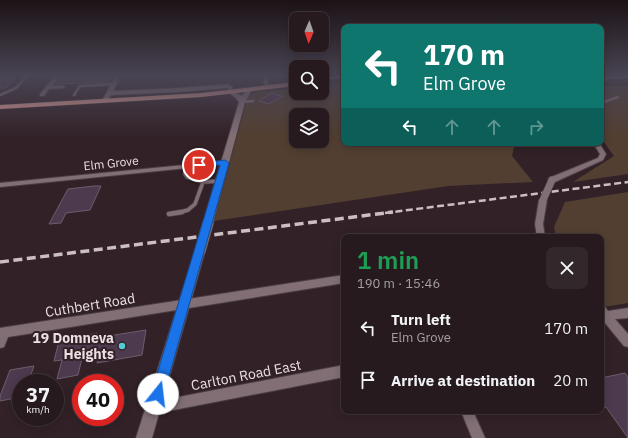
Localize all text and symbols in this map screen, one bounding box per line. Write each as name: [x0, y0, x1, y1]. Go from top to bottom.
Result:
north arrow: [289, 12, 329, 52]
map controls: [289, 12, 329, 148]
text: 170 m: [423, 36, 505, 73]
icon: left: [357, 40, 409, 92]
button: search: [289, 60, 329, 100]
text: Elm Grove: [423, 72, 506, 95]
button: layers: [289, 108, 329, 148]
icon: left: [399, 116, 421, 138]
icon: ahead: [441, 116, 463, 138]
icon: ahead: [483, 116, 505, 138]
icon: right: [525, 116, 547, 138]
pin: [182, 148, 216, 182]
street label: Elm Grove: [83, 153, 140, 173]
icon: arrive: [188, 154, 210, 176]
text: 1 min: [357, 244, 419, 276]
button: close: [546, 247, 588, 289]
text: 190 m · 15:46: [357, 275, 440, 292]
street label: Cuthbert Road: [44, 289, 136, 321]
text: Turn left: [391, 310, 451, 329]
icon: left: [357, 317, 379, 339]
text: 170 m: [544, 319, 588, 338]
place label: 19 Domneva Heights: [32, 329, 114, 363]
text: Elm Grove: [391, 329, 451, 346]
marker: 19 Domneva Heights: [117, 341, 127, 351]
street label: Carlton Road East: [189, 355, 303, 394]
icon: arrive: [357, 369, 379, 391]
text: Arrive at destination: [391, 371, 535, 390]
text: 20 m: [553, 371, 588, 390]
position arrow: [137, 373, 179, 415]
speed limit sign: 40: [72, 374, 124, 426]
text: 37: [26, 381, 50, 408]
text: km/h: [26, 403, 50, 416]

